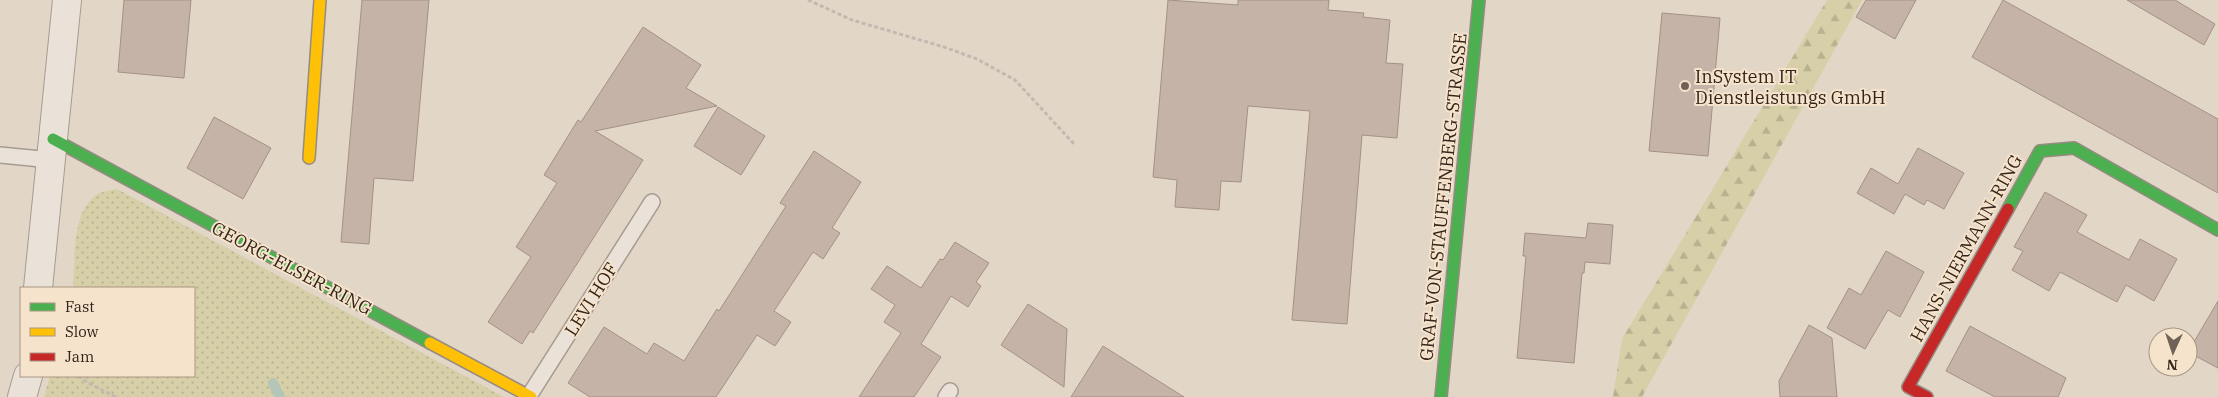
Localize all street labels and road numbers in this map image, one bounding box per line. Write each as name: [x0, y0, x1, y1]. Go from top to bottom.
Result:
street label: GRAF-VON-STAUFFENBERG-STRASSE: [1414, 32, 1472, 362]
street label: HANS-NIERMANN-RING: [1905, 150, 2027, 346]
street label: GEORG-ELSER-RING: [208, 216, 376, 320]
street label: LEVI HOF: [559, 258, 623, 340]

